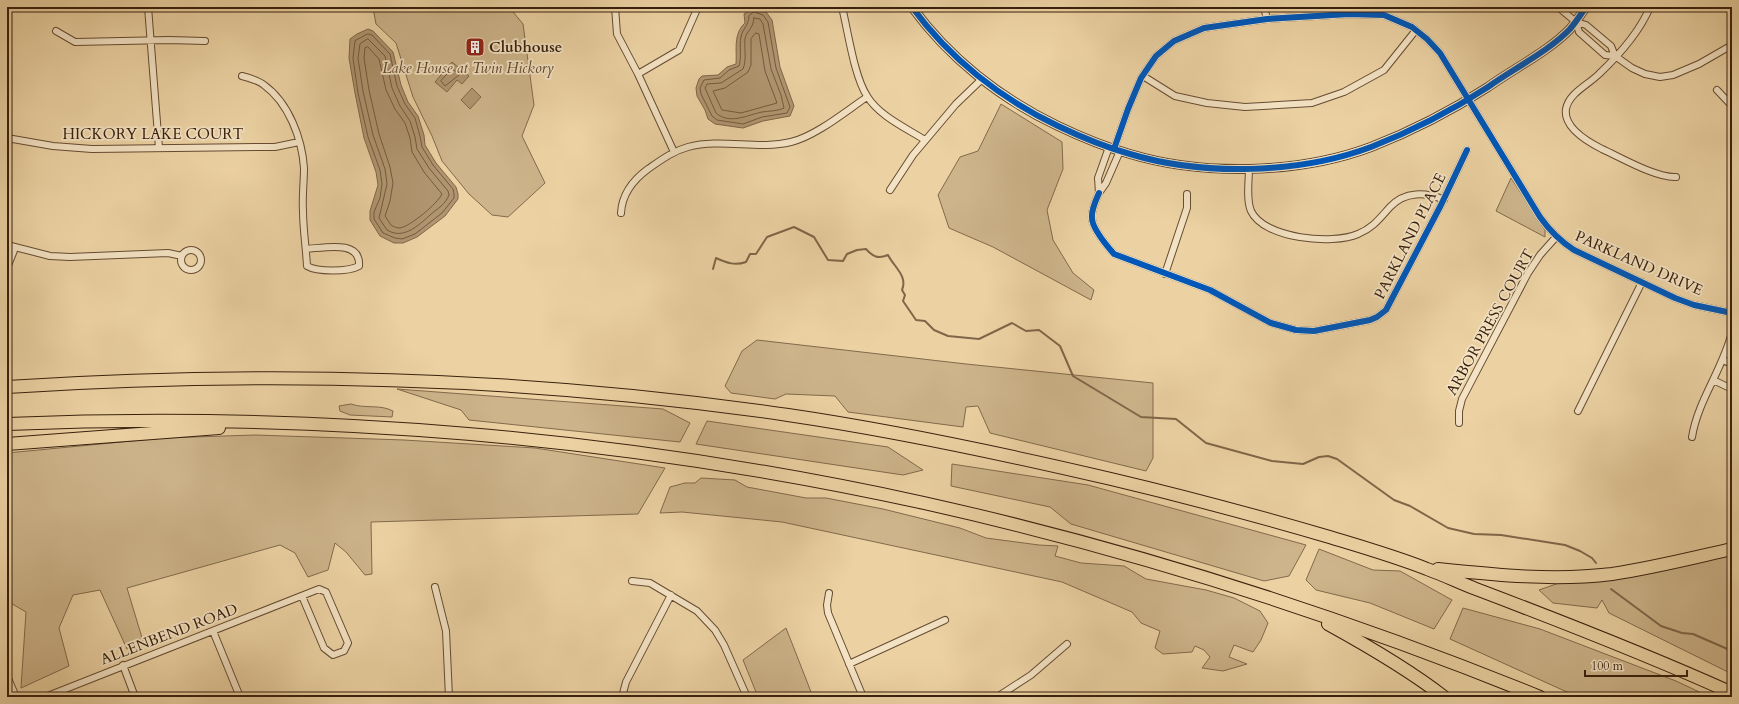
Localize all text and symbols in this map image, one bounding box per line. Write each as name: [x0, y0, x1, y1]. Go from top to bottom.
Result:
building icon: Clubhouse: [464, 36, 486, 58]
place label: Clubhouse: [489, 37, 562, 57]
park label: Lake House at Twin Hickory: [382, 58, 555, 78]
street label: HICKORY LAKE COURT: [62, 124, 244, 144]
street label: PARKLAND PLACE: [1369, 169, 1451, 303]
street label: PARKLAND DRIVE: [1572, 226, 1706, 300]
street label: ARBOR PRESS COURT: [1441, 245, 1539, 399]
street label: ALLENBEND ROAD: [97, 599, 241, 669]
scale bar: [1585, 652, 1687, 678]
text: 100 m: [1591, 658, 1624, 674]

